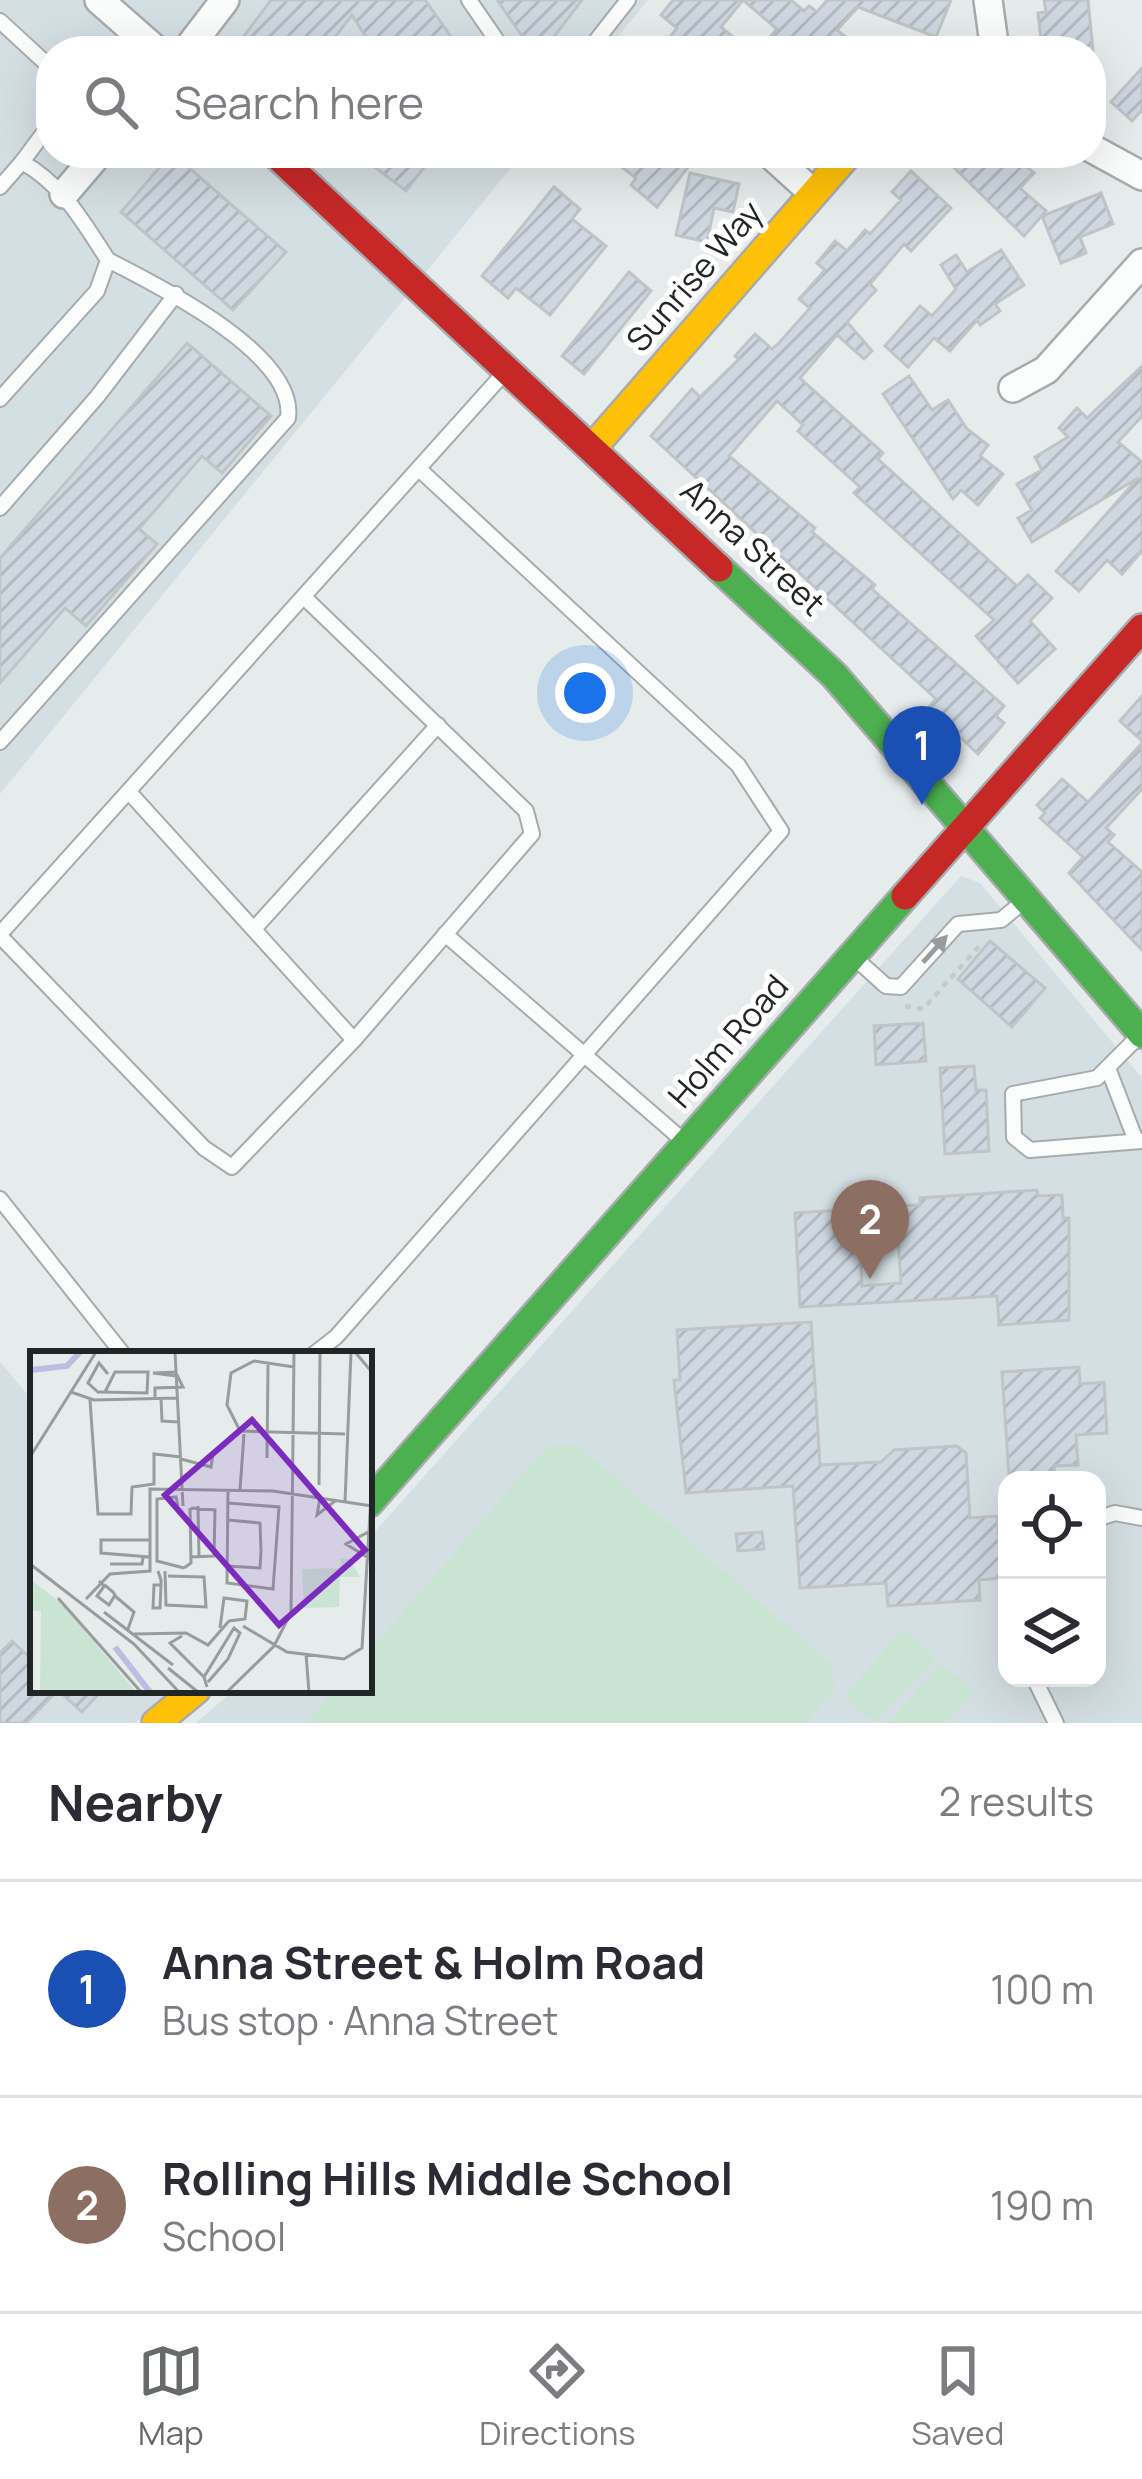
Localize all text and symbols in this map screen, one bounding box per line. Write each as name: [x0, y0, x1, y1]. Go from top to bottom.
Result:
search box: [36, 36, 1106, 168]
icon: search: [78, 69, 144, 135]
text: Search here: [174, 71, 424, 133]
street label: Sunrise Way: [615, 191, 772, 361]
street label: Anna Street: [671, 468, 835, 625]
your location: [555, 663, 615, 723]
pin: 1: [883, 706, 961, 805]
one-way arrow: [921, 934, 948, 963]
street label: Holm Road: [657, 965, 798, 1117]
pin: 2: [831, 1180, 909, 1279]
inset map: [30, 1351, 372, 1693]
map controls: [998, 1471, 1106, 1687]
button: locate: [998, 1471, 1106, 1579]
button: layers: [998, 1579, 1106, 1687]
text: Nearby: [48, 1767, 223, 1836]
text: 2 results: [939, 1774, 1094, 1828]
text: Anna Street & Holm Road: [162, 1931, 705, 1993]
text: 1: [78, 1962, 96, 2016]
text: 100 m: [990, 1962, 1094, 2016]
text: Bus stop · Anna Street: [162, 1993, 558, 2047]
text: Rolling Hills Middle School: [162, 2147, 733, 2209]
text: 2: [75, 2178, 99, 2232]
text: 190 m: [990, 2178, 1094, 2232]
text: School: [162, 2209, 286, 2263]
tab: Map: [138, 2338, 204, 2455]
tab: Directions: [479, 2338, 636, 2455]
tab: Saved: [911, 2338, 1004, 2455]

